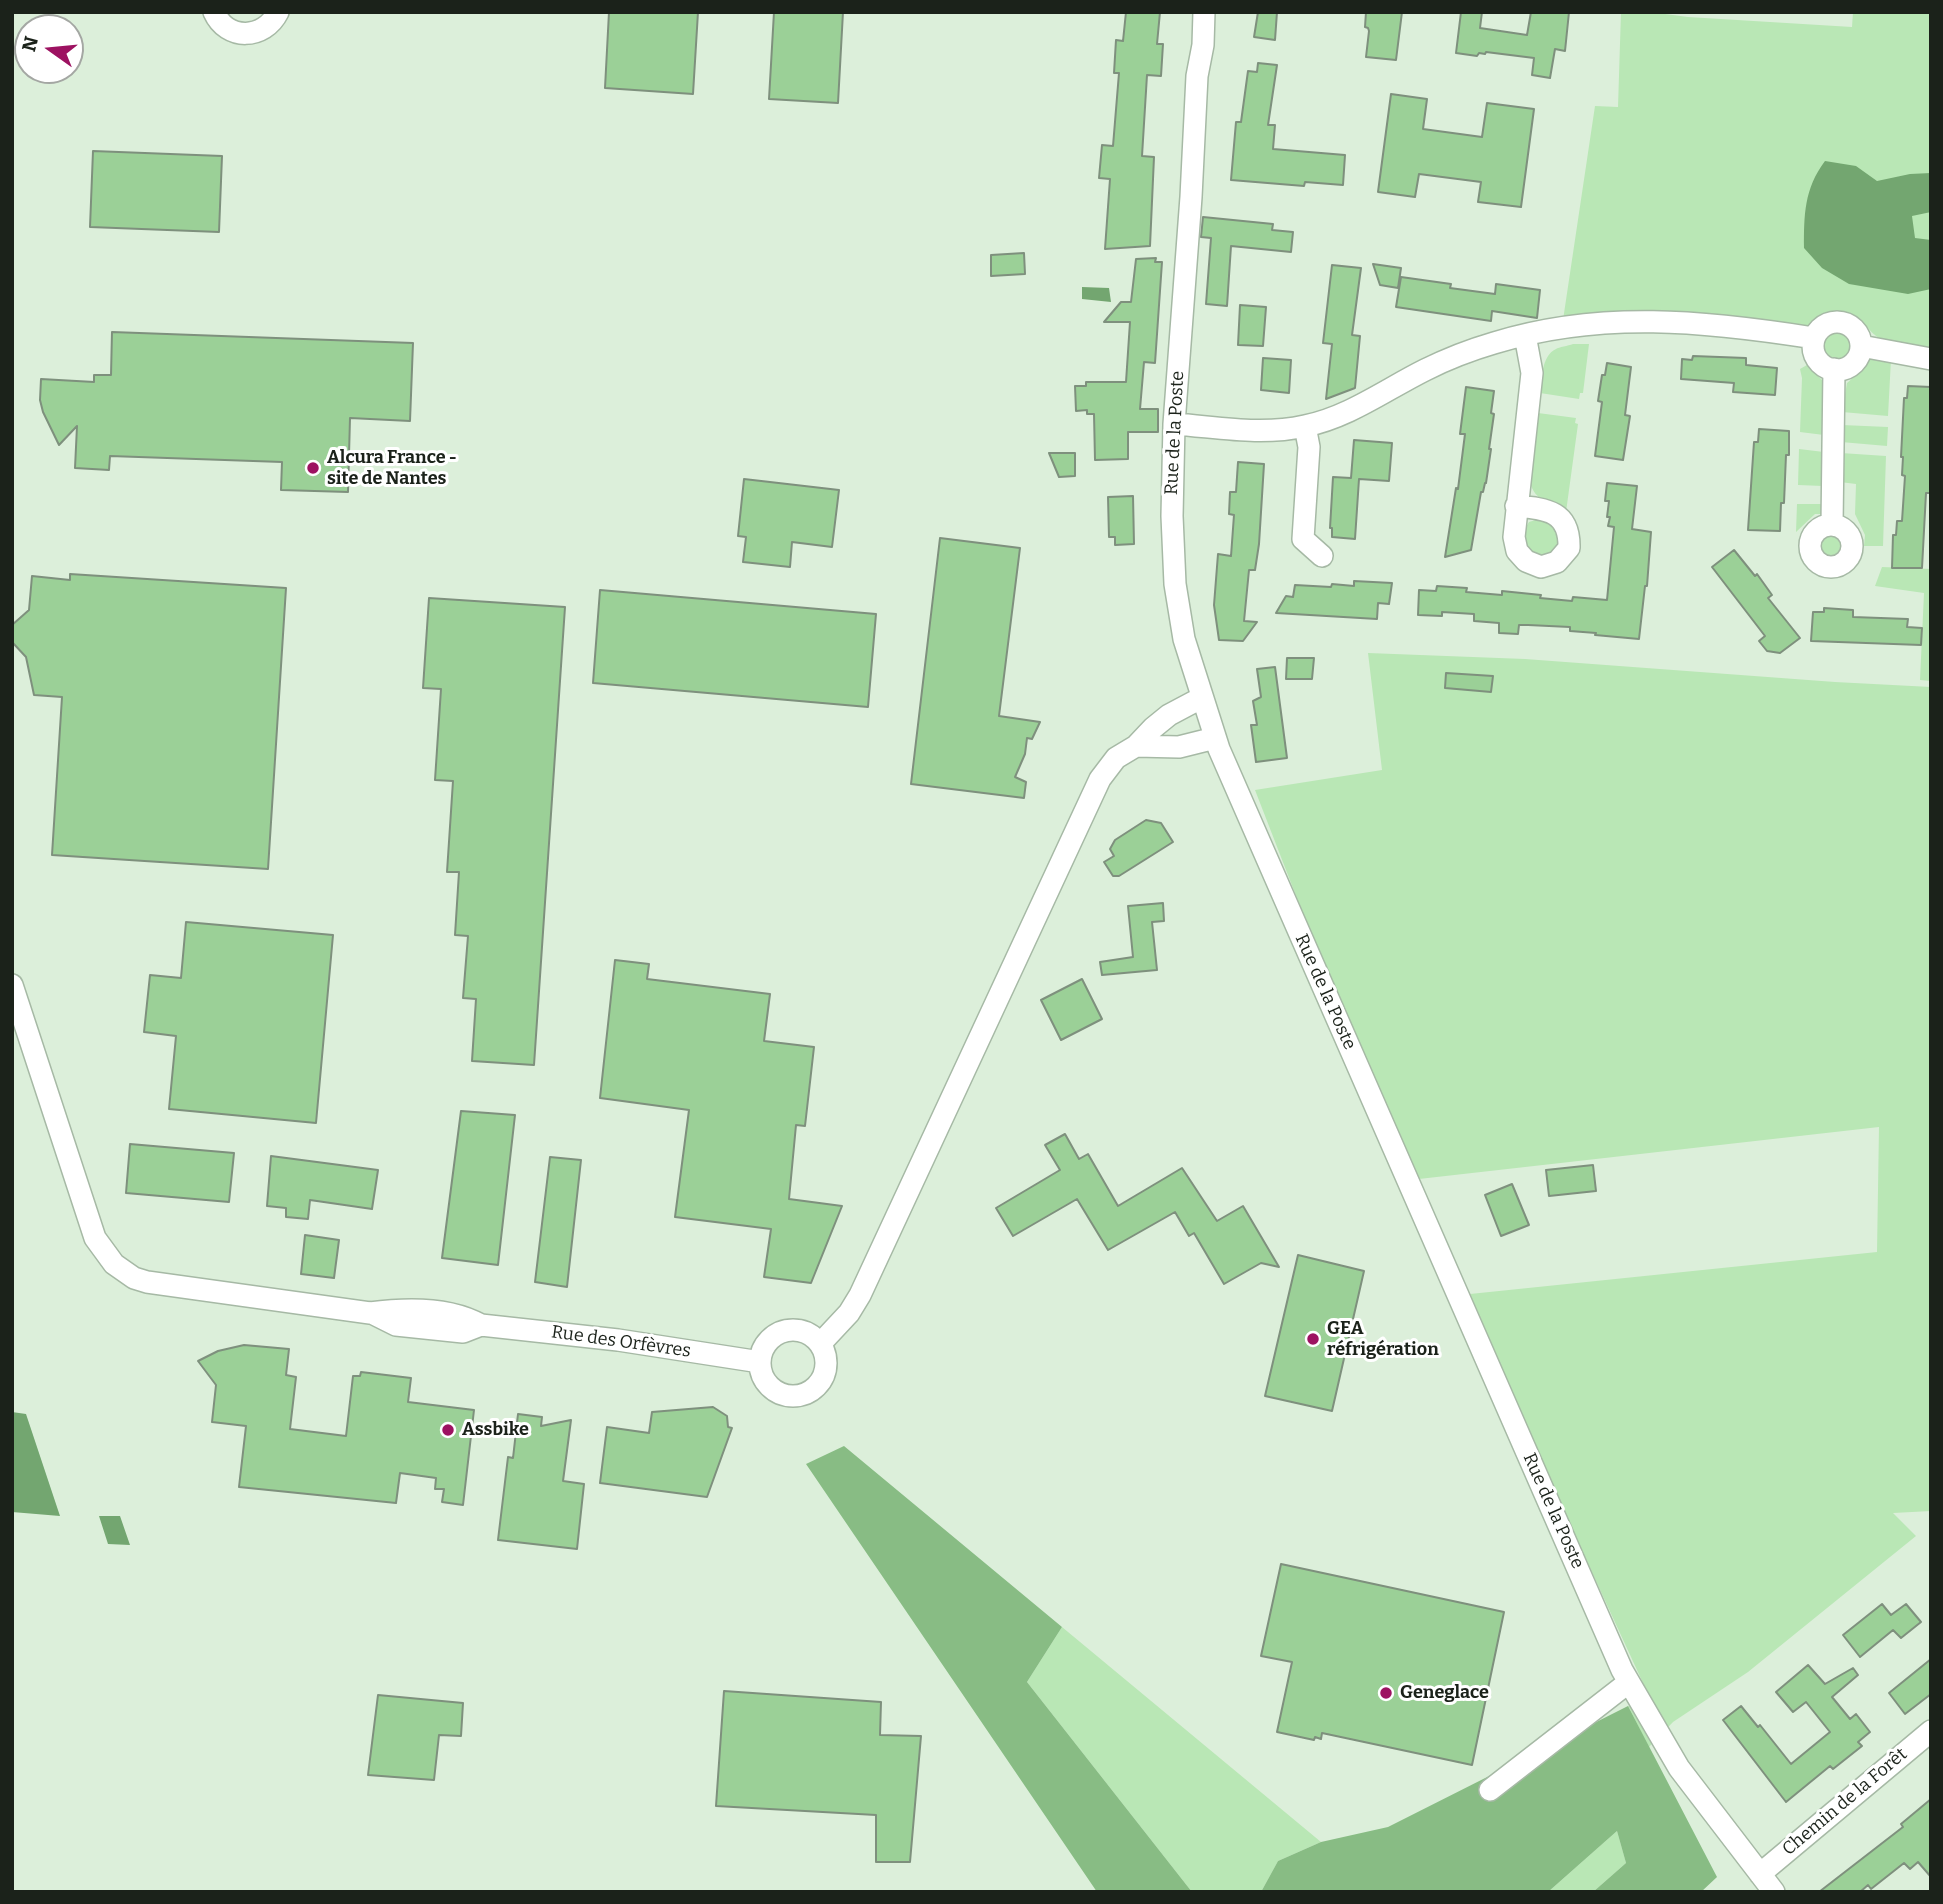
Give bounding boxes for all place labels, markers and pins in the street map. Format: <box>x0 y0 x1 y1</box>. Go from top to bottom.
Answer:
place label: Alcura France - site de Nantes <box>327 447 457 490</box>
marker: Alcura France - site de Nantes <box>305 460 321 476</box>
place label: GEA réfrigération <box>1327 1318 1439 1360</box>
marker: GEA réfrigération <box>1305 1331 1321 1347</box>
place label: Assbike <box>462 1419 529 1441</box>
marker: Assbike <box>440 1422 456 1438</box>
place label: Geneglace <box>1400 1682 1489 1704</box>
marker: Geneglace <box>1378 1685 1394 1701</box>

